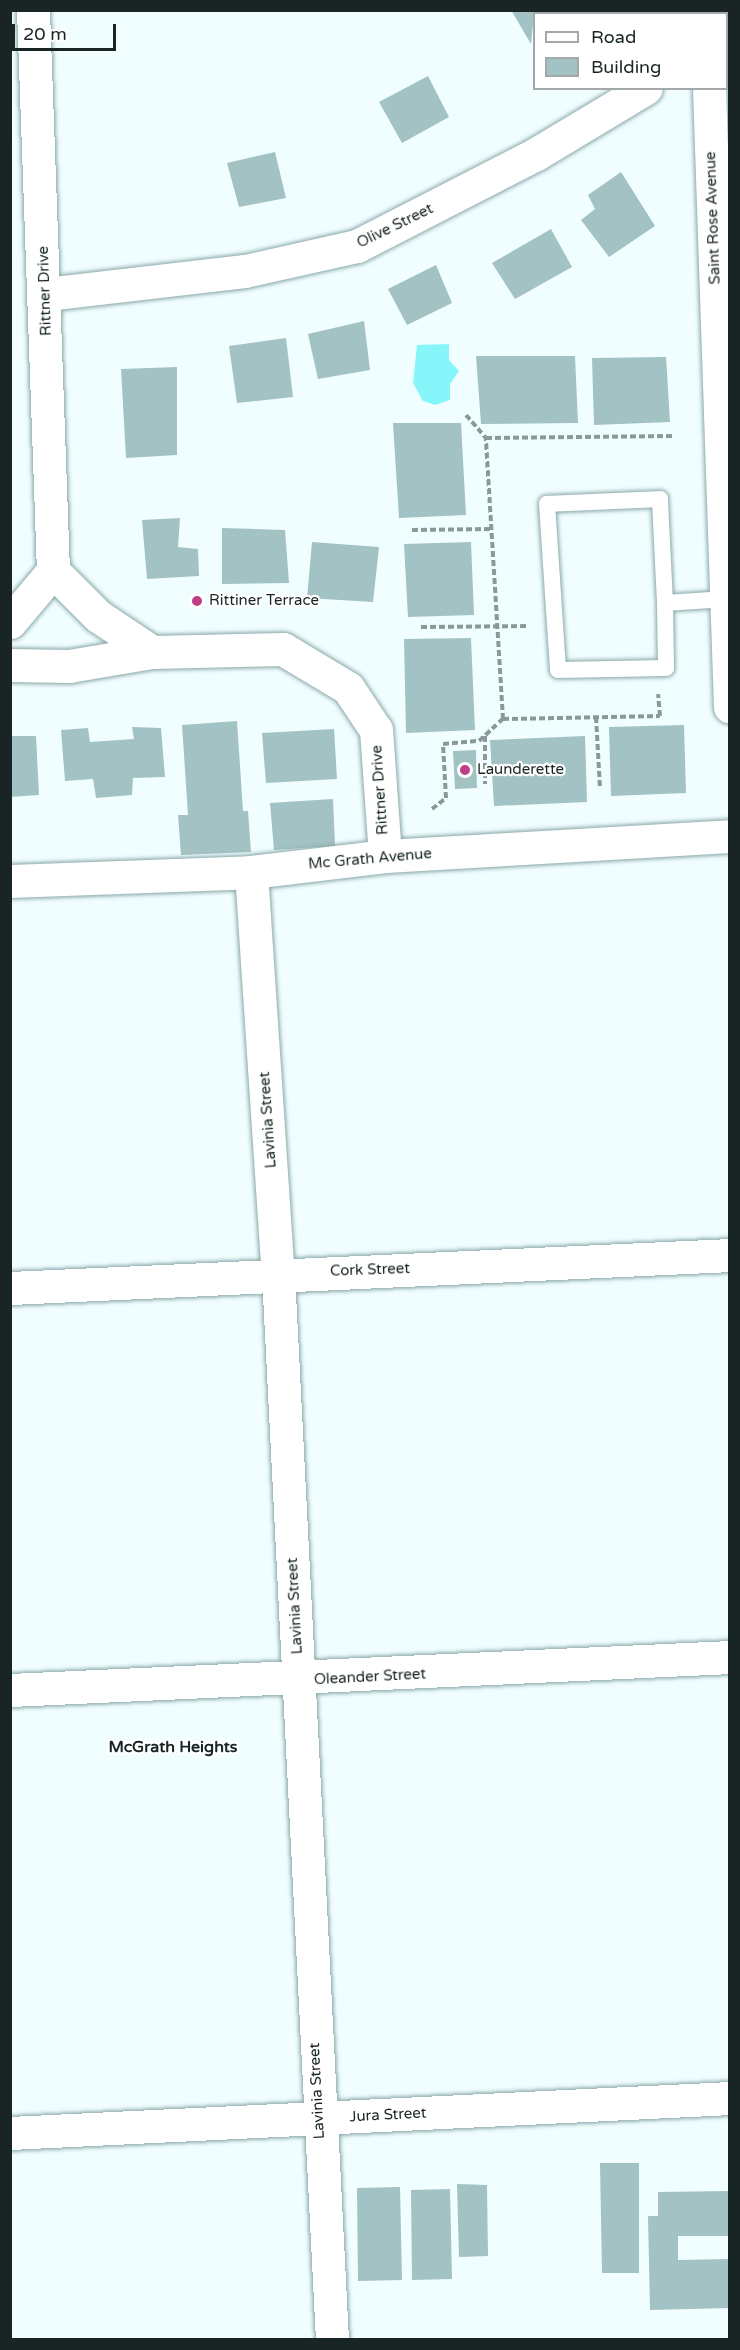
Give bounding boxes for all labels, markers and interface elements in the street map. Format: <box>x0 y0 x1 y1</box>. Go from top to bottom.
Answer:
scale bar <box>15 12 118 50</box>
legend <box>533 12 728 90</box>
text: 20 m <box>23 23 67 45</box>
text: Road <box>591 26 636 48</box>
text: Building <box>591 56 661 78</box>
street label: Saint Rose Avenue <box>702 151 724 285</box>
street label: Olive Street <box>354 200 436 252</box>
street label: Rittner Drive <box>34 246 56 336</box>
place label: Rittiner Terrace <box>209 592 319 610</box>
marker: Rittiner Terrace <box>190 594 204 608</box>
street label: Rittner Drive <box>368 744 392 836</box>
place label: Launderette <box>477 761 564 779</box>
marker: Launderette <box>458 763 472 777</box>
street label: Mc Grath Avenue <box>307 845 433 873</box>
street label: Lavinia Street <box>256 1071 280 1169</box>
street label: Cork Street <box>330 1260 410 1280</box>
street label: Lavinia Street <box>283 1557 307 1655</box>
street label: Oleander Street <box>313 1665 427 1689</box>
district label: McGrath Heights <box>109 1737 237 1757</box>
street label: Lavinia Street <box>305 2042 329 2140</box>
street label: Jura Street <box>349 2104 427 2126</box>

